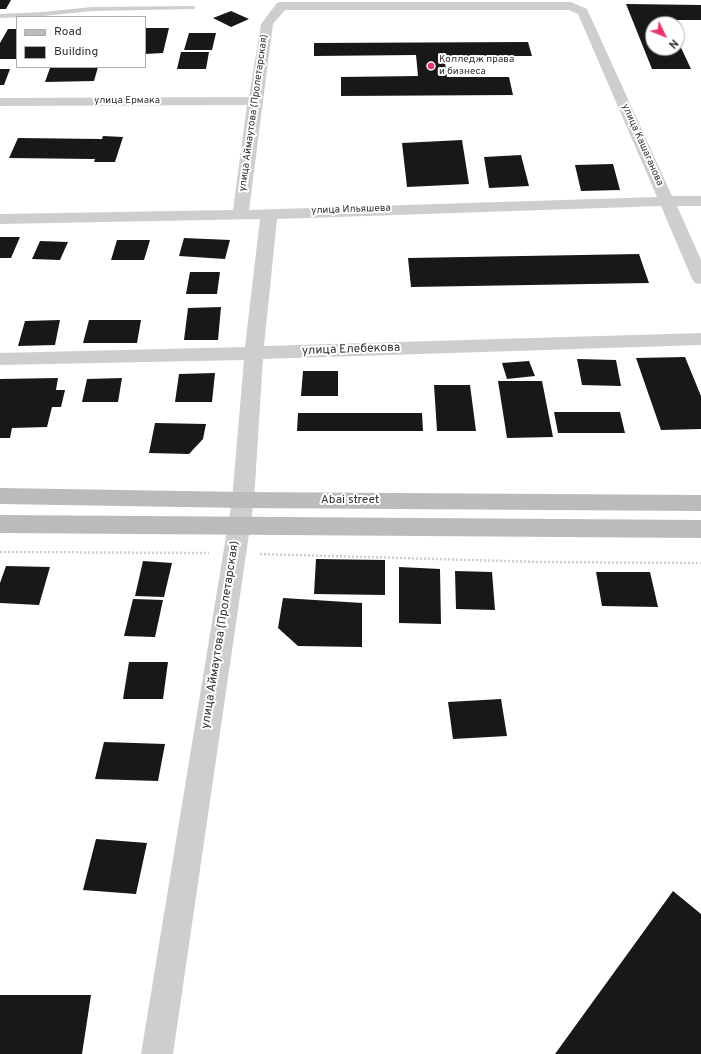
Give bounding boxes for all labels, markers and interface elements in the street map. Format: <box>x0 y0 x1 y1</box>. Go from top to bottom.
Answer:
legend <box>16 16 146 68</box>
north arrow <box>645 16 685 56</box>
text: Road <box>54 24 82 40</box>
street label: улица Аймаутова (Пролетарская) <box>237 34 271 192</box>
text: N <box>665 36 681 51</box>
text: Building <box>54 44 98 60</box>
place label: Колледж права и бизнеса <box>439 54 514 78</box>
marker: Колледж права и бизнеса <box>426 61 436 71</box>
street label: улица Ермака <box>94 95 160 107</box>
street label: улица Кашаганова <box>618 102 666 188</box>
street label: улица Ильяшева <box>311 203 391 217</box>
street label: улица Елебекова <box>302 341 400 359</box>
street label: Abai street <box>321 494 379 508</box>
street label: улица Аймаутова (Пролетарская) <box>199 540 243 730</box>

